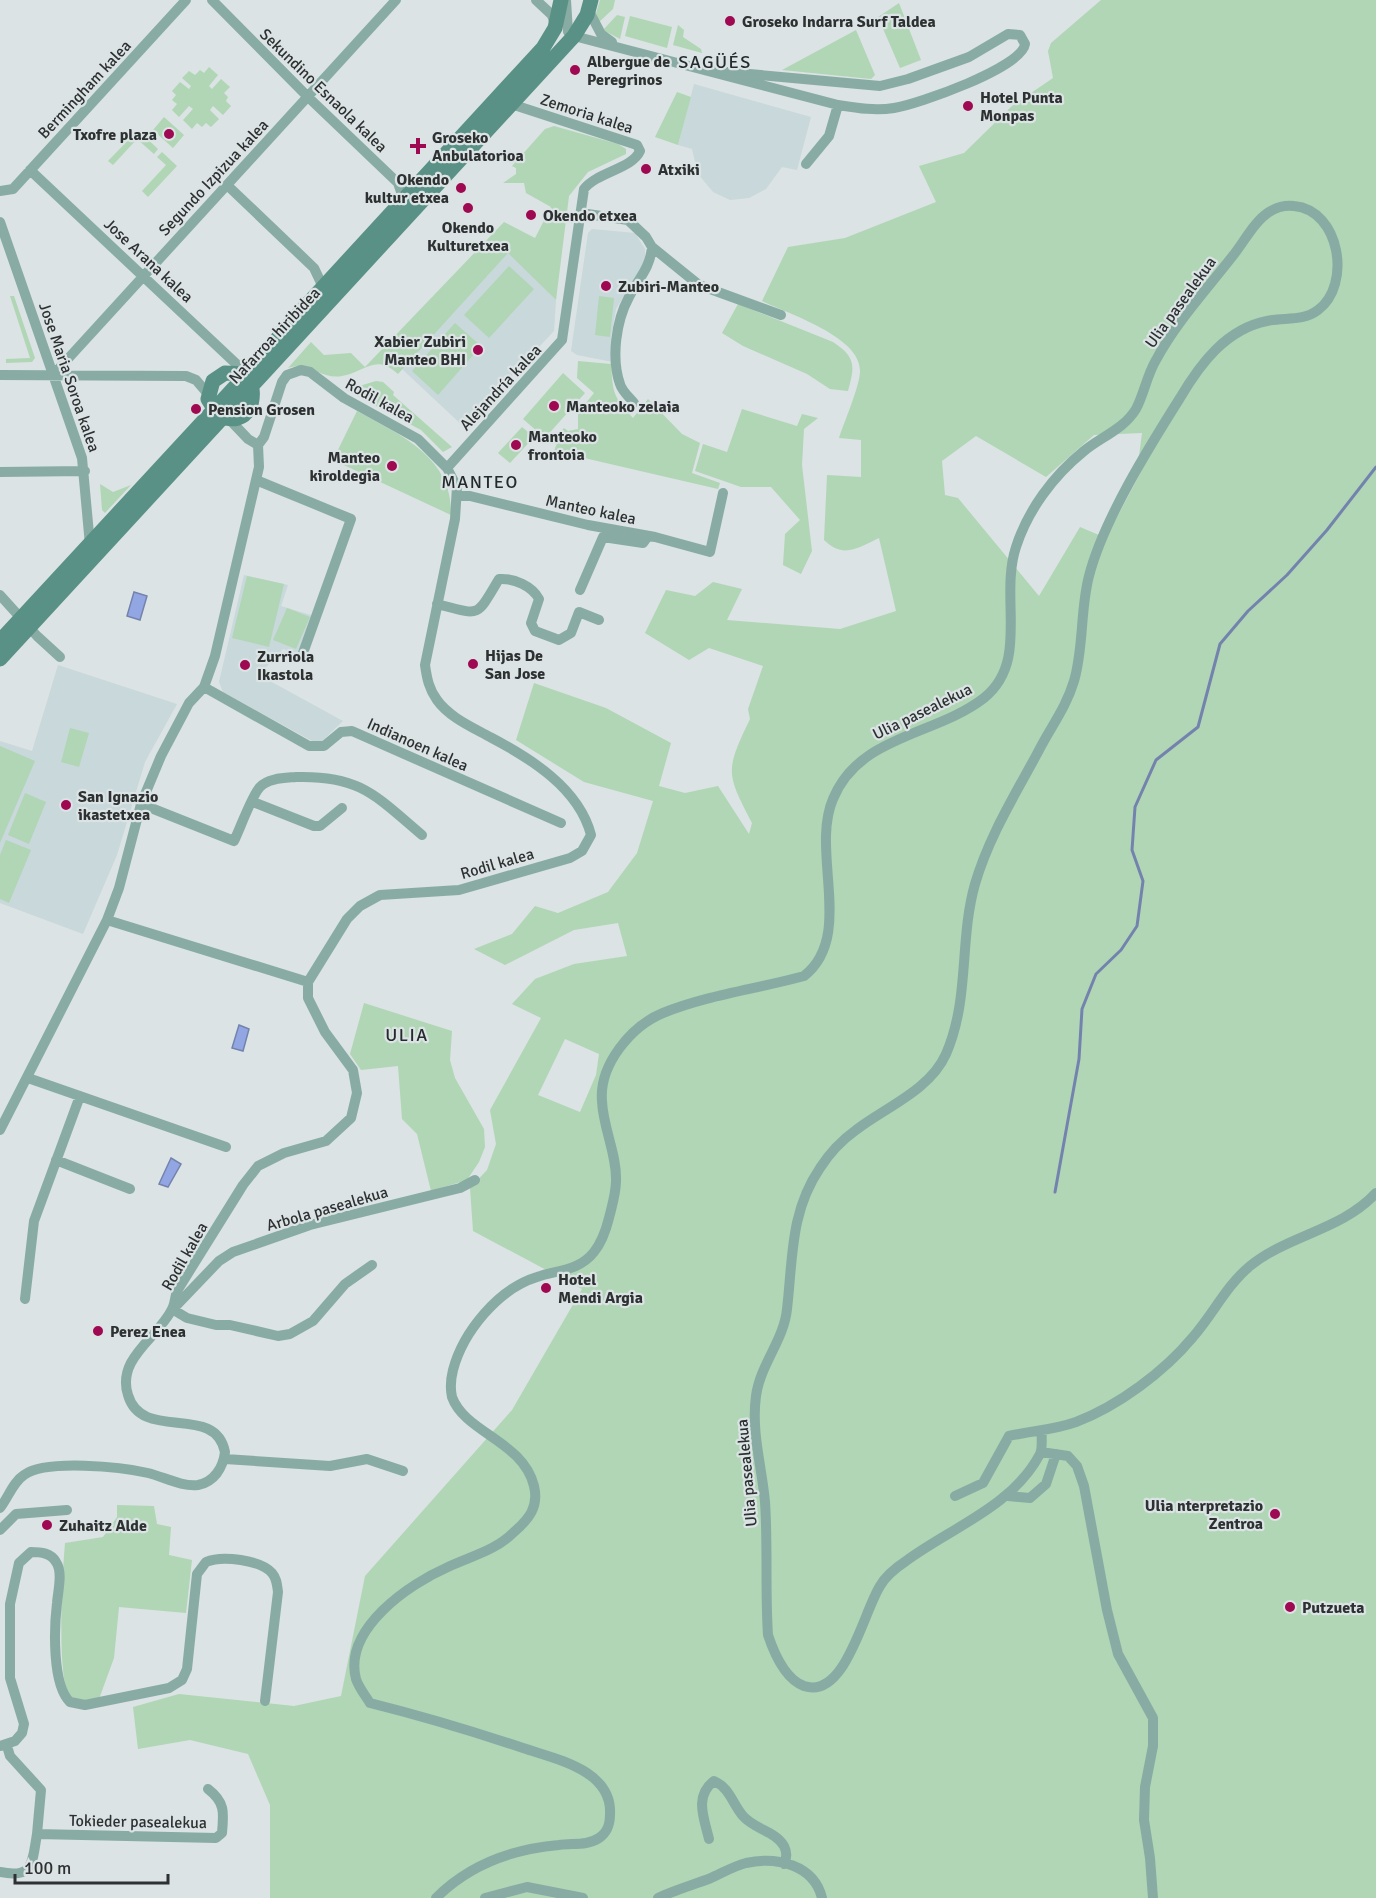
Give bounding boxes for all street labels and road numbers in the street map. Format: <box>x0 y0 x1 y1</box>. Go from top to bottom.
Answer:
street label: Sekundino Esnaola kalea <box>255 25 391 157</box>
street label: Bermingham kalea <box>34 36 136 143</box>
street label: Zemoria kalea <box>538 90 636 138</box>
street label: Segundo Izpizua kalea <box>155 115 273 240</box>
street label: Jose Arana kalea <box>100 214 197 307</box>
street label: Ulia pasealekua <box>1141 253 1221 352</box>
street label: Nafarroa hiribidea <box>225 283 325 388</box>
street label: Jose Maria Soroa kalea <box>34 300 104 455</box>
street label: Alejandría kalea <box>456 340 546 435</box>
street label: Rodil kalea <box>342 374 417 428</box>
street label: Manteo kalea <box>544 491 638 529</box>
street label: Ulia pasealekua <box>869 679 975 745</box>
street label: Indianoen kalea <box>364 714 471 776</box>
street label: Rodil kalea <box>458 844 536 884</box>
street label: Arbola pasealekua <box>264 1182 390 1236</box>
street label: Rodil kalea <box>157 1219 212 1294</box>
street label: Ulia pasealekua <box>732 1418 762 1528</box>
street label: Tokieder pasealekua <box>69 1811 207 1833</box>

